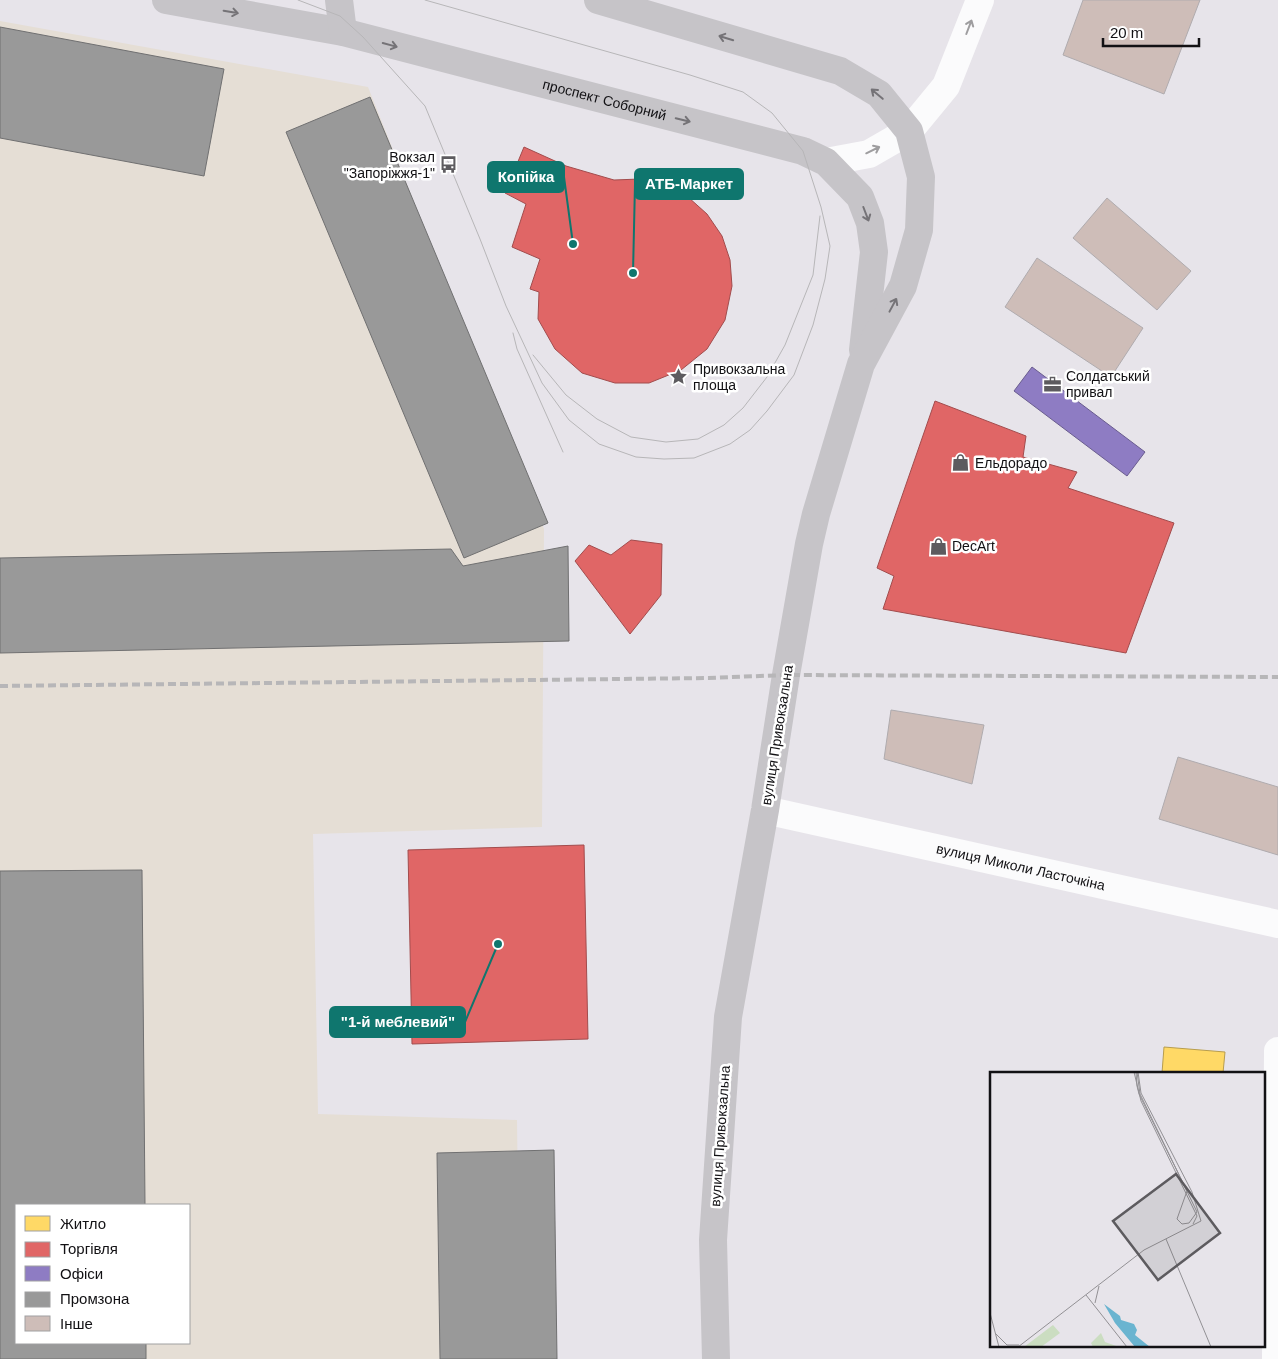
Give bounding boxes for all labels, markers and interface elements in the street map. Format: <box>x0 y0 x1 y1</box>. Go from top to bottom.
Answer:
one-way arrow <box>223 7 239 17</box>
scale bar <box>1103 15 1199 47</box>
one-way arrow <box>965 20 974 35</box>
text: 20 m <box>1110 24 1143 41</box>
one-way arrow <box>719 33 735 43</box>
one-way arrow <box>382 40 398 50</box>
street label: проспект Соборний <box>541 76 668 123</box>
one-way arrow <box>871 89 884 100</box>
one-way arrow <box>675 116 691 126</box>
one-way arrow <box>866 145 881 155</box>
place label: Вокзал "Запоріжжя-1" <box>344 149 435 181</box>
bus stop icon: Вокзал "Запоріжжя-1" <box>439 155 459 175</box>
callout: Копійка <box>488 162 564 192</box>
text: Копійка <box>498 168 555 185</box>
callout: АТБ-Маркет <box>635 169 743 199</box>
text: АТБ-Маркет <box>645 175 733 192</box>
one-way arrow <box>862 206 872 221</box>
one-way arrow <box>888 299 898 313</box>
place label: Привокзальна площа <box>693 361 785 393</box>
place icon: Привокзальна площа <box>669 367 689 387</box>
place label: Солдатський привал <box>1066 368 1150 400</box>
office icon: Солдатський привал <box>1042 374 1062 394</box>
shop icon: Ельдорадо <box>951 453 971 473</box>
place label: Ельдорадо <box>975 455 1047 471</box>
shop icon: DecArt <box>928 536 948 556</box>
place label: DecArt <box>952 538 995 554</box>
street label: вулиця Привокзальна <box>758 664 796 806</box>
street label: вулиця Миколи Ласточкіна <box>935 840 1107 893</box>
callout: "1-й меблевий" <box>330 1007 465 1037</box>
text: "1-й меблевий" <box>341 1013 455 1030</box>
street label: вулиця Привокзальна <box>707 1065 733 1207</box>
inset map <box>990 1072 1266 1346</box>
legend <box>15 1204 190 1344</box>
text: Житло <box>60 1215 106 1232</box>
text: Торгівля <box>60 1240 118 1257</box>
text: Офіси <box>60 1265 103 1282</box>
text: Промзона <box>60 1290 130 1307</box>
text: Інше <box>60 1315 93 1332</box>

